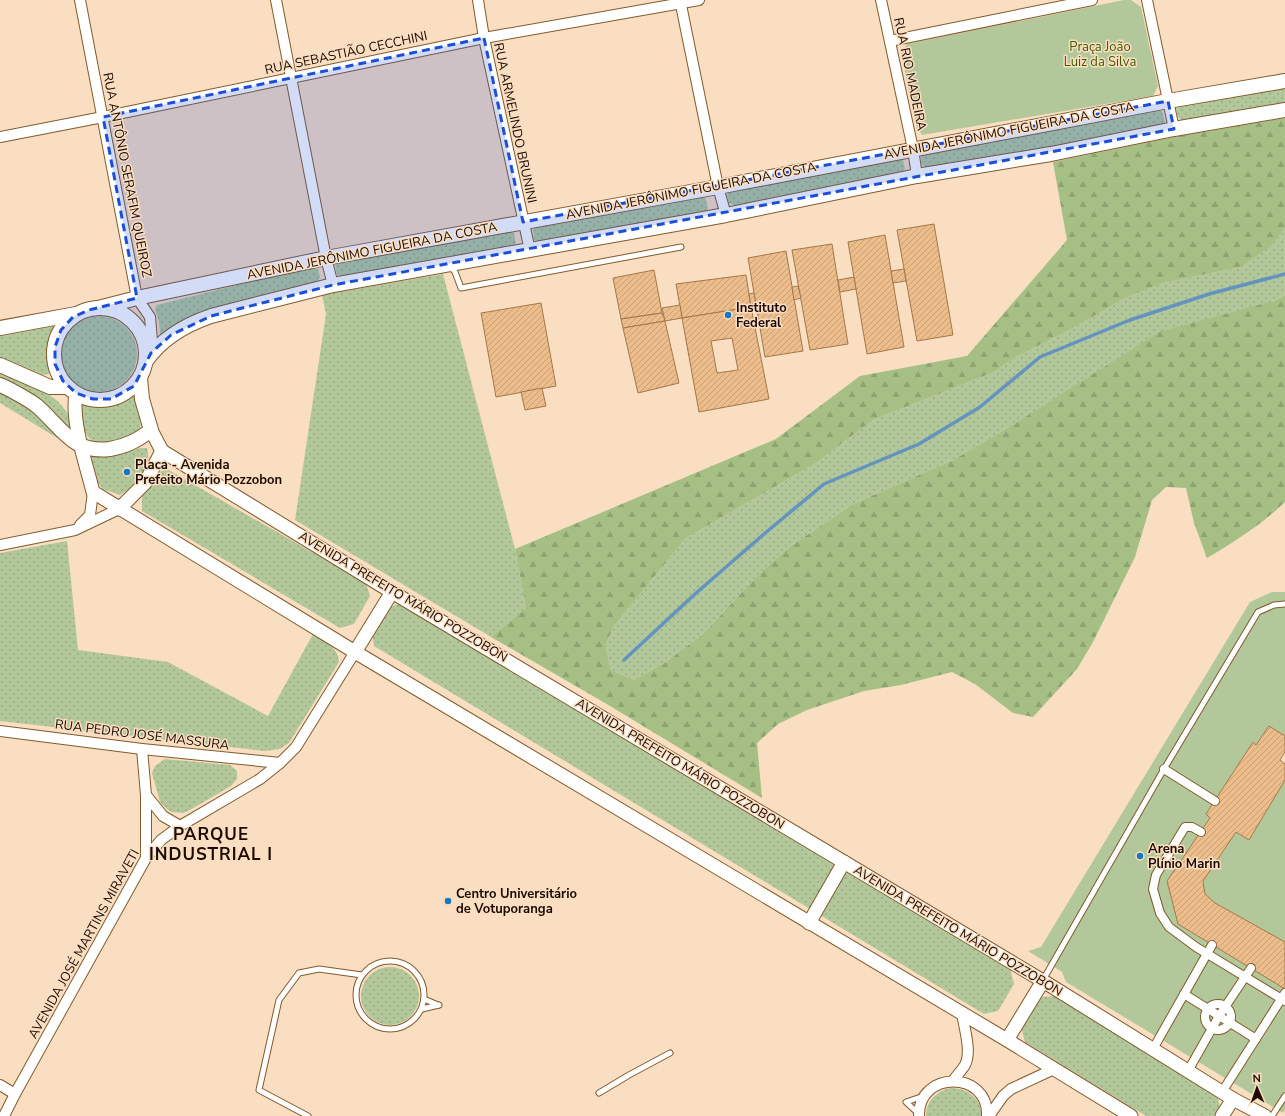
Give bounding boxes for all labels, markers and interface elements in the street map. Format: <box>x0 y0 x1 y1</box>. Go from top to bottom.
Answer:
street label: RUA RIO MADEIRA <box>889 16 931 133</box>
street label: RUA SEBASTIÃO CECCHINI <box>263 27 429 79</box>
park label: Praça João Luiz da Silva <box>1064 38 1136 71</box>
street label: RUA ARMELINDO BRUNINI <box>489 41 541 205</box>
street label: RUA ANTÔNIO SERAFIM QUEIROZ <box>98 71 157 279</box>
street label: AVENIDA JERÔNIMO FIGUEIRA DA COSTA <box>882 97 1136 164</box>
street label: AVENIDA JERÔNIMO FIGUEIRA DA COSTA <box>564 157 818 224</box>
street label: AVENIDA JERÔNIMO FIGUEIRA DA COSTA <box>245 217 499 284</box>
place label: Instituto Federal <box>736 299 787 332</box>
marker: Instituto Federal <box>723 310 733 320</box>
place label: Placa - Avenida Prefeito Mário Pozzobon <box>135 456 282 489</box>
marker: Placa - Avenida Prefeito Mário Pozzobon <box>122 467 132 477</box>
street label: AVENIDA PREFEITO MÁRIO POZZOBON <box>295 526 511 667</box>
street label: AVENIDA PREFEITO MÁRIO POZZOBON <box>572 693 788 834</box>
street label: RUA PEDRO JOSÉ MASSURA <box>54 714 231 755</box>
district label: PARQUE INDUSTRIAL I <box>149 823 273 866</box>
place label: Arena Plínio Marin <box>1148 840 1220 873</box>
street label: AVENIDA JOSÉ MARTINS MIRAVETI <box>23 846 144 1042</box>
marker: Arena Plínio Marin <box>1135 851 1145 861</box>
street label: AVENIDA PREFEITO MÁRIO POZZOBON <box>850 860 1066 1001</box>
place label: Centro Universitário de Votuporanga <box>456 885 577 918</box>
marker: Centro Universitário de Votuporanga <box>443 896 453 906</box>
north arrow <box>1237 1068 1277 1108</box>
text: N <box>1252 1071 1261 1086</box>

